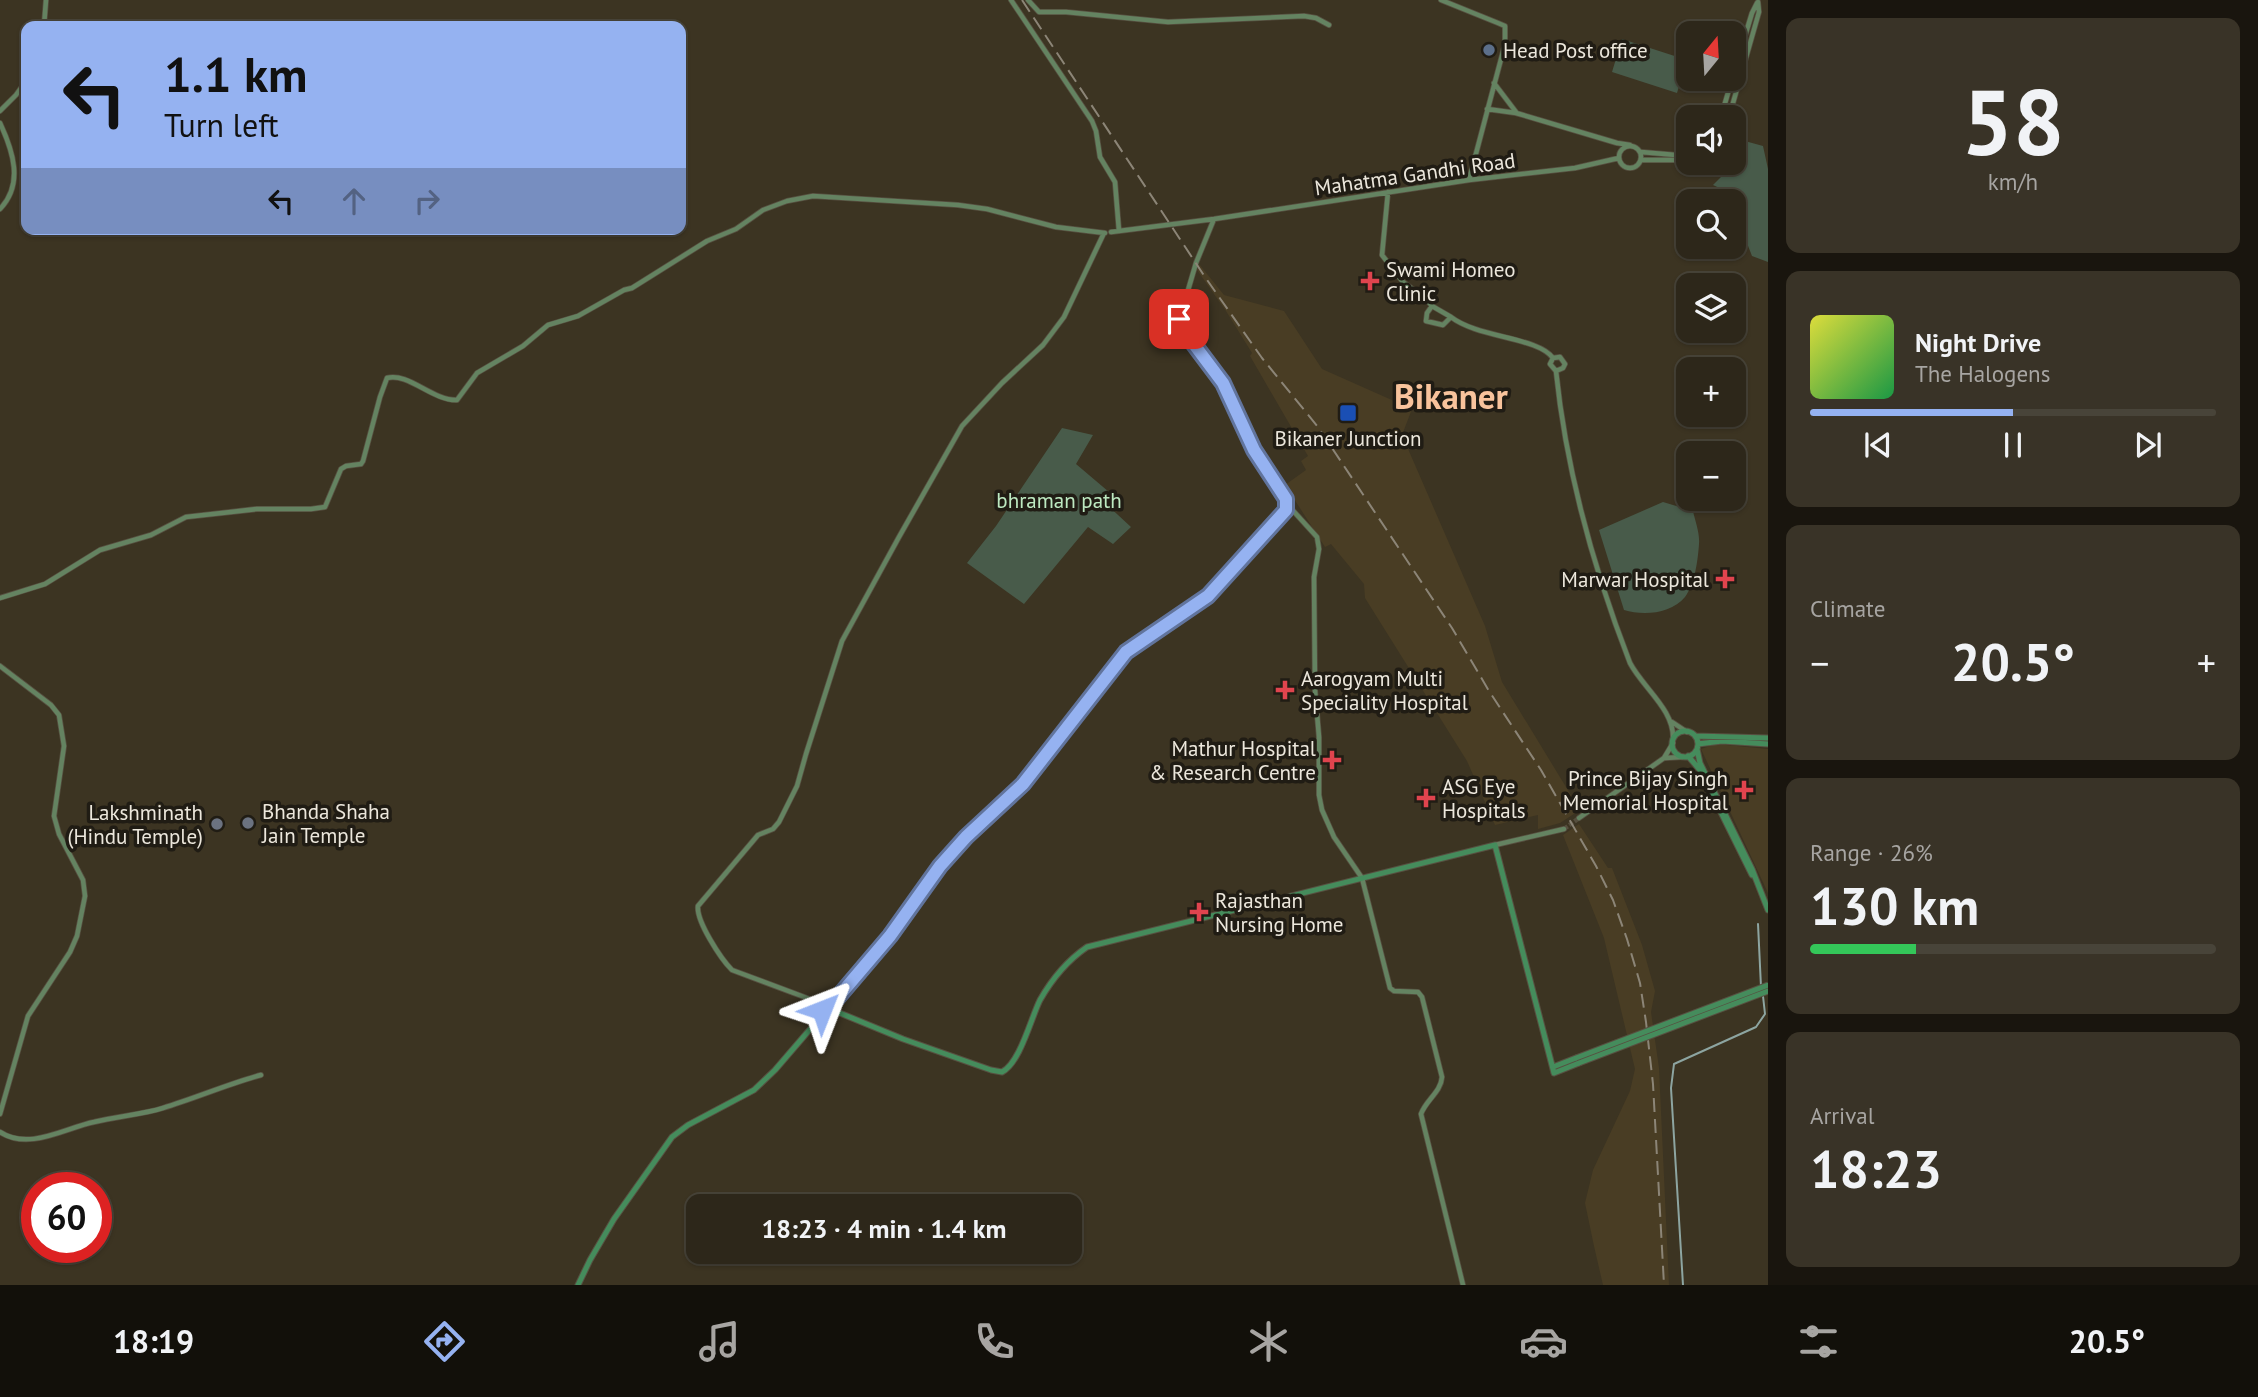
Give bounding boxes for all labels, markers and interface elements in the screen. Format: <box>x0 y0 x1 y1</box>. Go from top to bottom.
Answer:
north arrow <box>1676 21 1746 91</box>
map controls <box>1676 21 1746 511</box>
place label: Head Post office <box>1503 37 1648 64</box>
text: 1.1 km <box>164 42 308 106</box>
marker: Head Post office <box>1481 42 1497 58</box>
icon: left <box>49 49 140 140</box>
text: 58 <box>1961 62 2065 180</box>
text: Turn left <box>164 104 279 146</box>
button: sound <box>1676 105 1746 175</box>
street label: Mahatma Gandhi Road <box>1313 147 1517 201</box>
text: km/h <box>1988 167 2038 196</box>
icon: left <box>262 182 300 220</box>
icon: ahead <box>335 182 373 220</box>
icon: right <box>408 182 446 220</box>
button: search <box>1676 189 1746 259</box>
place label: Swami Homeo Clinic <box>1386 256 1515 307</box>
marker: Swami Homeo Clinic <box>1360 271 1380 291</box>
button: layers <box>1676 273 1746 343</box>
pin <box>1149 289 1209 349</box>
icon: arrive <box>1160 300 1198 338</box>
text: Night Drive <box>1915 326 2041 359</box>
button: + <box>1676 357 1746 427</box>
text: The Halogens <box>1915 359 2050 388</box>
district label: Bikaner <box>1394 373 1509 419</box>
marker: Bikaner Junction <box>1338 403 1358 423</box>
place label: Bikaner Junction <box>1274 425 1422 452</box>
icon: previous <box>1859 426 1897 464</box>
icon: pause <box>1994 426 2032 464</box>
icon: next <box>2129 426 2167 464</box>
button: − <box>1676 441 1746 511</box>
park label: bhraman path <box>996 487 1122 514</box>
place label: Marwar Hospital <box>1561 566 1709 593</box>
marker: Marwar Hospital <box>1715 569 1735 589</box>
text: Climate <box>1810 594 1885 623</box>
text: 20.5° <box>1951 628 2075 695</box>
text: − <box>1810 638 1829 687</box>
text: + <box>2197 638 2216 687</box>
place label: Aarogyam Multi Speciality Hospital <box>1301 665 1468 716</box>
marker: Aarogyam Multi Speciality Hospital <box>1275 680 1295 700</box>
place label: Mathur Hospital & Research Centre <box>1149 735 1316 786</box>
marker: Mathur Hospital & Research Centre <box>1322 750 1342 770</box>
place label: Prince Bijay Singh Memorial Hospital <box>1563 765 1728 816</box>
place label: ASG Eye Hospitals <box>1442 773 1526 824</box>
marker: Prince Bijay Singh Memorial Hospital <box>1734 780 1754 800</box>
marker: ASG Eye Hospitals <box>1416 788 1436 808</box>
place label: Bhanda Shaha Jain Temple <box>261 798 390 849</box>
place label: Lakshminath (Hindu Temple) <box>68 799 203 850</box>
marker: Bhanda Shaha Jain Temple <box>240 815 256 831</box>
marker: Lakshminath (Hindu Temple) <box>209 816 225 832</box>
text: Range · 26% <box>1810 838 1933 867</box>
text: 130 km <box>1810 872 1979 939</box>
place label: Rajasthan Nursing Home <box>1215 887 1344 938</box>
marker: Rajasthan Nursing Home <box>1189 902 1209 922</box>
position arrow <box>785 973 859 1047</box>
text: Arrival <box>1810 1101 1874 1130</box>
text: 18:23 <box>1810 1135 1942 1202</box>
speed limit sign: 60 <box>21 1172 112 1263</box>
text: 18:23 · 4 min · 1.4 km <box>762 1212 1007 1245</box>
icon: directions <box>420 1317 469 1366</box>
icon: music <box>695 1317 744 1366</box>
icon: phone <box>970 1317 1019 1366</box>
icon: climate <box>1244 1317 1293 1366</box>
icon: car <box>1519 1317 1568 1366</box>
icon: filters <box>1794 1317 1843 1366</box>
text: 18:19 <box>113 1320 194 1362</box>
text: 20.5° <box>2069 1320 2145 1362</box>

